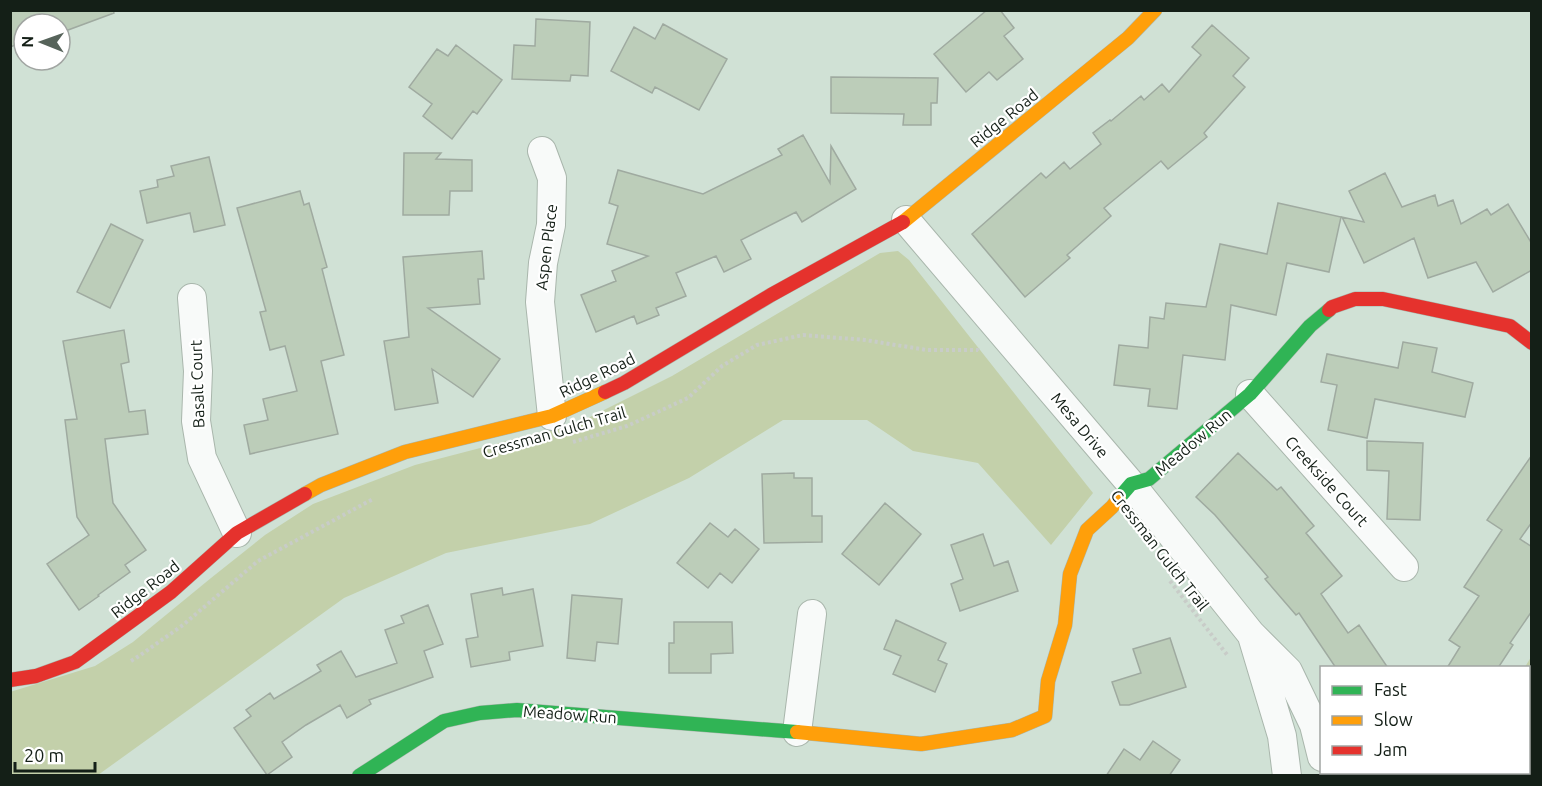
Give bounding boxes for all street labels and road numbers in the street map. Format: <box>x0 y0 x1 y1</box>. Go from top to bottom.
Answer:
street label: Ridge Road <box>967 85 1041 151</box>
street label: Aspen Place <box>532 203 560 291</box>
street label: Basalt Court <box>186 339 208 428</box>
street label: Ridge Road <box>556 349 638 401</box>
street label: Mesa Drive <box>1048 389 1112 461</box>
street label: Cressman Gulch Trail <box>480 403 628 461</box>
street label: Meadow Run <box>1151 405 1235 479</box>
street label: Creekside Court <box>1282 432 1373 530</box>
street label: Cressman Gulch Trail <box>1107 486 1213 614</box>
street label: Ridge Road <box>107 557 183 621</box>
street label: Meadow Run <box>522 702 618 726</box>

